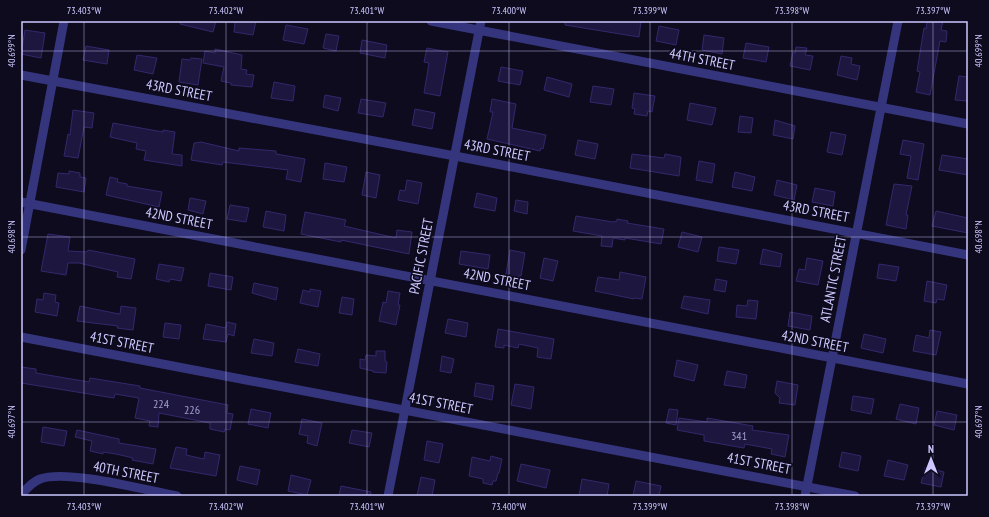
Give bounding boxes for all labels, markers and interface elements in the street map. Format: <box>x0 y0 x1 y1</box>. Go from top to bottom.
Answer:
text: 73.403°W <box>67 4 101 17</box>
text: 73.402°W <box>209 4 243 17</box>
text: 73.401°W <box>350 4 384 17</box>
text: 73.400°W <box>492 4 526 17</box>
text: 73.399°W <box>633 4 667 17</box>
text: 73.398°W <box>775 4 809 17</box>
text: 73.397°W <box>916 4 950 17</box>
text: 40.699°N <box>5 34 18 68</box>
text: 40.699°N <box>972 34 985 68</box>
street label: 44TH STREET <box>668 44 737 74</box>
street label: 43RD STREET <box>144 75 214 105</box>
street label: 43RD STREET <box>462 135 532 165</box>
street label: 43RD STREET <box>781 196 851 226</box>
street label: 42ND STREET <box>144 203 215 233</box>
street label: PACIFIC STREET <box>405 216 437 295</box>
text: 40.698°N <box>5 220 18 254</box>
text: 40.698°N <box>972 220 985 254</box>
street label: ATLANTIC STREET <box>816 233 850 324</box>
street label: 42ND STREET <box>462 264 533 294</box>
street label: 42ND STREET <box>780 326 851 356</box>
street label: 41ST STREET <box>89 327 156 357</box>
street label: 41ST STREET <box>408 388 475 418</box>
house number: 224 <box>153 396 170 411</box>
house number: 226 <box>184 402 200 417</box>
text: 40.697°N <box>5 405 18 439</box>
text: 40.697°N <box>972 405 985 439</box>
house number: 341 <box>731 428 747 443</box>
north arrow <box>911 439 951 479</box>
text: N <box>928 442 934 456</box>
street label: 41ST STREET <box>726 448 793 478</box>
street label: 40TH STREET <box>92 457 161 487</box>
text: 73.403°W <box>67 500 101 513</box>
text: 73.402°W <box>209 500 243 513</box>
text: 73.401°W <box>350 500 384 513</box>
text: 73.400°W <box>492 500 526 513</box>
text: 73.399°W <box>633 500 667 513</box>
text: 73.398°W <box>775 500 809 513</box>
text: 73.397°W <box>916 500 950 513</box>

